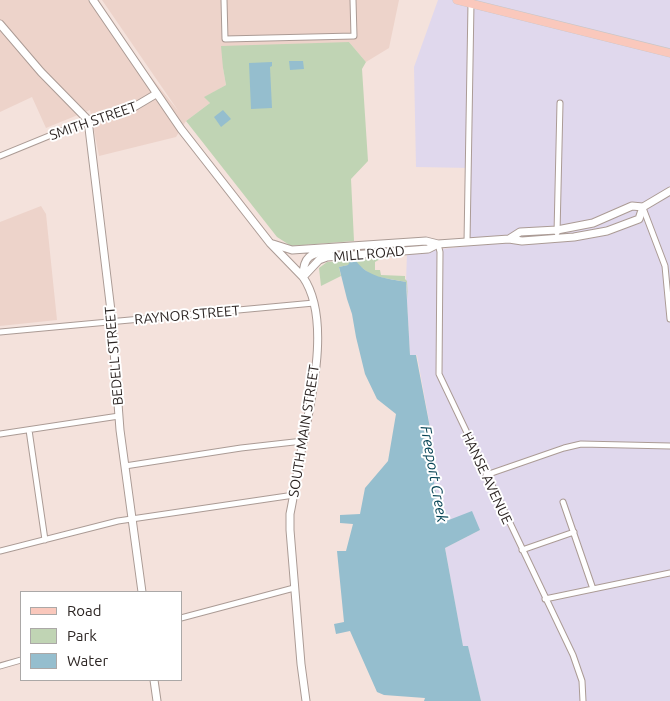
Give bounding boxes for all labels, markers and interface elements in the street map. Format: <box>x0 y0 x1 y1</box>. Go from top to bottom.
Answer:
street label: SMITH STREET <box>47 98 139 144</box>
street label: MILL ROAD <box>333 243 405 265</box>
street label: RAYNOR STREET <box>134 302 240 328</box>
street label: BEDELL STREET <box>101 306 127 406</box>
street label: SOUTH MAIN STREET <box>285 364 323 498</box>
water label: Freeport Creek <box>417 424 451 524</box>
street label: HANSE AVENUE <box>458 429 516 527</box>
legend <box>20 591 182 681</box>
text: Road <box>67 602 102 619</box>
text: Park <box>67 627 97 644</box>
text: Water <box>67 652 108 669</box>

